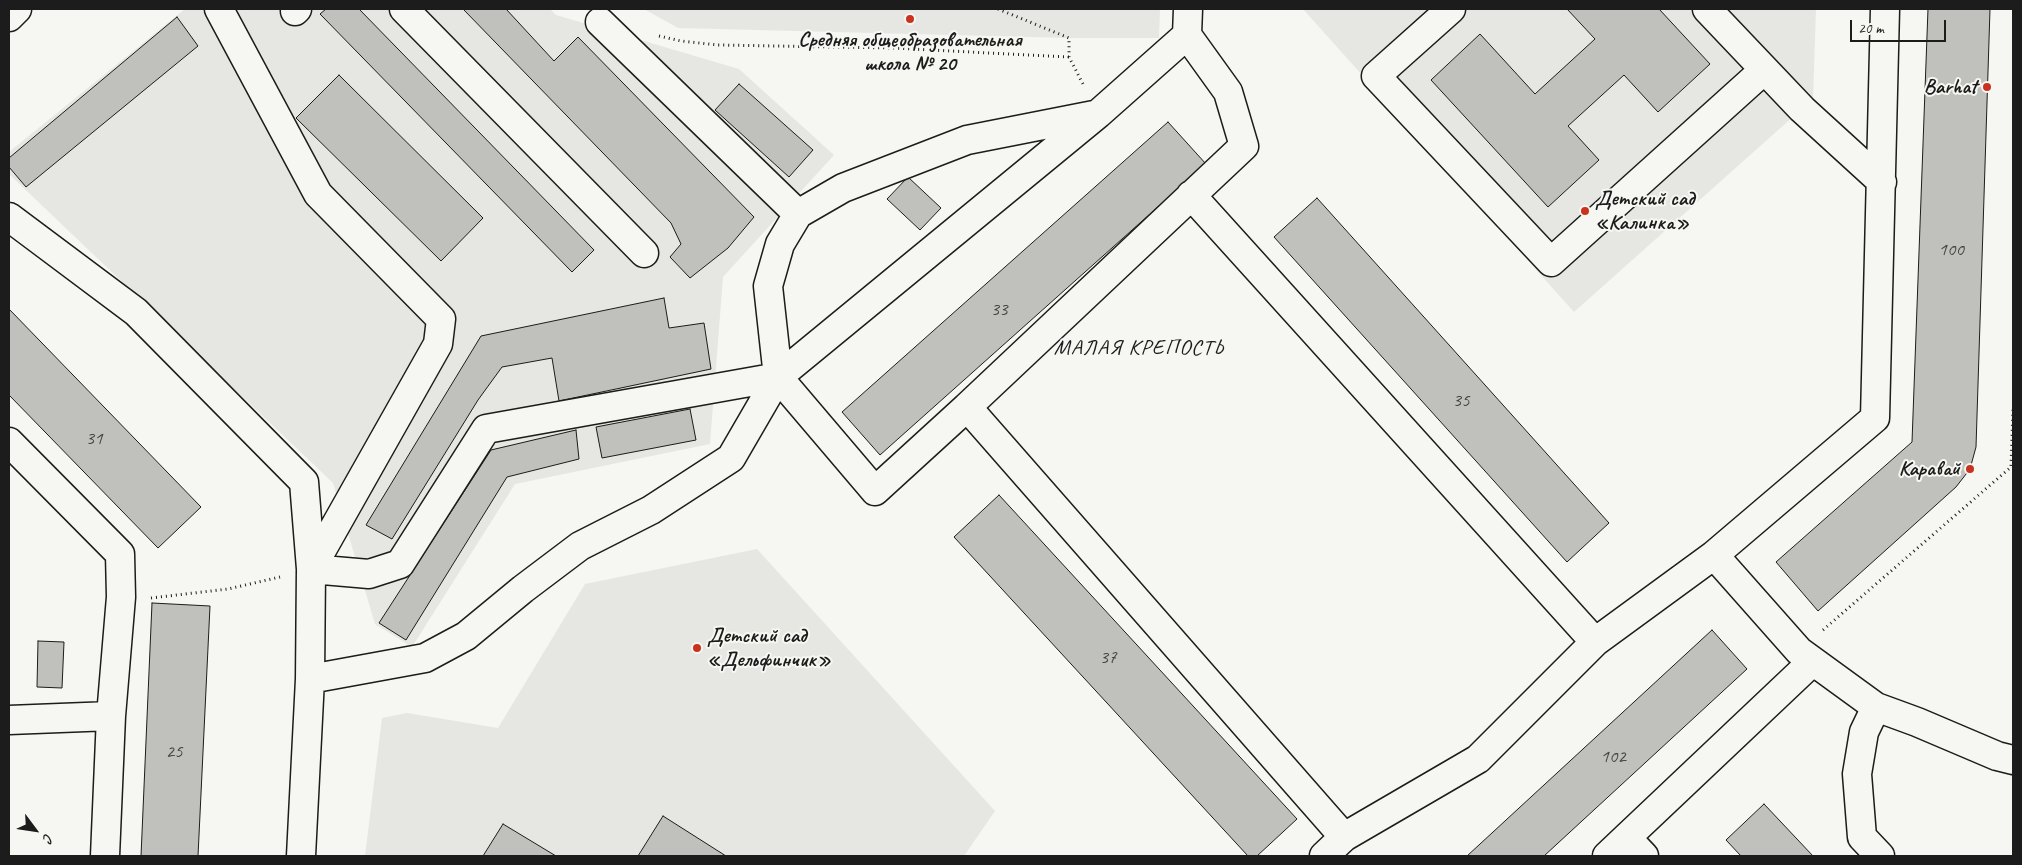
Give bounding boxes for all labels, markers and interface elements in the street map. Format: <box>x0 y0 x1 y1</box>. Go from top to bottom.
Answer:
scale bar <box>1852 10 1948 42</box>
marker: Средняя общеобразовательная школа № 20 <box>904 13 916 25</box>
text: 20 m <box>1858 19 1884 38</box>
place label: Средняя общеобразовательная школа № 20 <box>798 27 1022 77</box>
place label: Barhat <box>1924 74 1977 100</box>
marker: Barhat <box>1981 81 1993 93</box>
place label: Детский сад «Калинка» <box>1595 186 1695 236</box>
marker: Детский сад «Калинка» <box>1579 205 1591 217</box>
house number: 100 <box>1938 239 1964 261</box>
house number: 33 <box>990 299 1008 321</box>
district label: МАЛАЯ КРЕПОСТЬ <box>1052 335 1226 361</box>
house number: 35 <box>1452 390 1470 412</box>
house number: 31 <box>85 428 103 450</box>
place label: Каравай <box>1899 456 1960 482</box>
marker: Каравай <box>1964 463 1976 475</box>
place label: Детский сад «Дельфинчик» <box>707 623 831 673</box>
marker: Детский сад «Дельфинчик» <box>691 642 703 654</box>
house number: 37 <box>1099 647 1117 669</box>
house number: 25 <box>165 741 183 763</box>
house number: 102 <box>1600 746 1626 768</box>
north arrow <box>10 805 60 855</box>
text: С <box>39 831 57 845</box>

